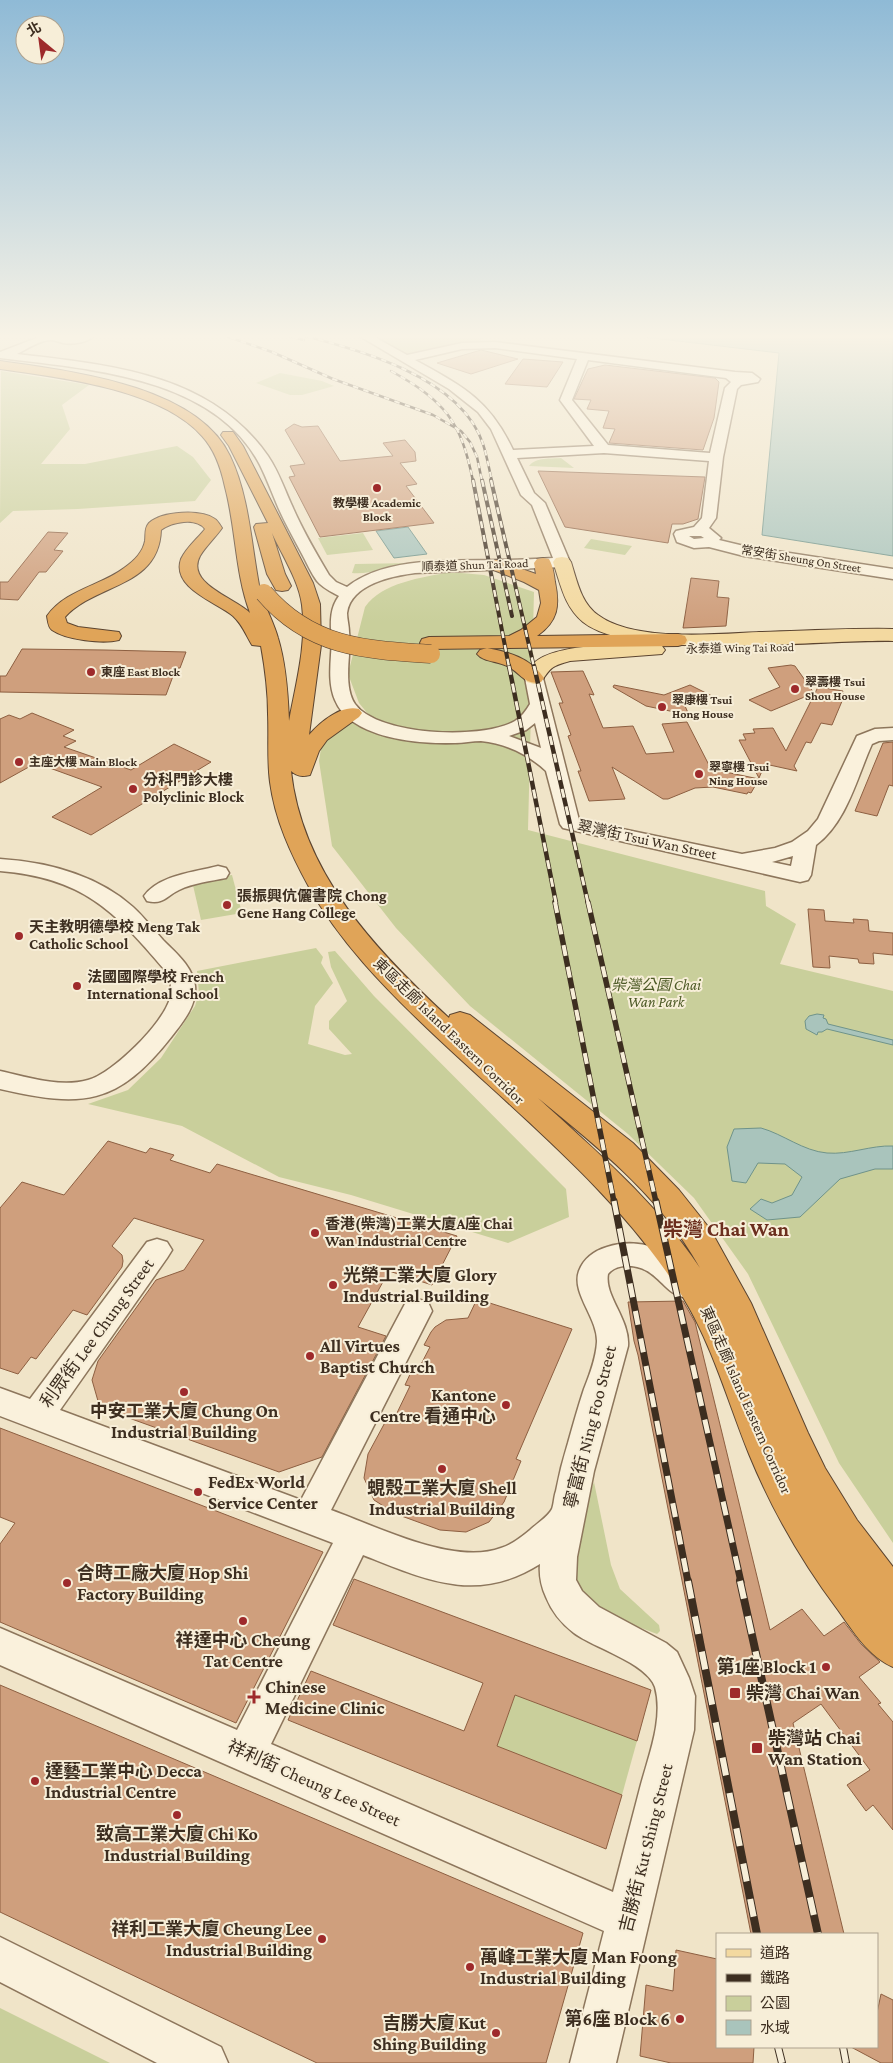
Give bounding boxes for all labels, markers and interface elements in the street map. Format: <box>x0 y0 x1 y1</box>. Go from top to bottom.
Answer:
north arrow <box>15 15 65 65</box>
text: 北 <box>24 18 44 39</box>
marker: 教學樓 Academic Block <box>371 482 383 494</box>
place label: 教學樓 Academic Block <box>333 496 422 524</box>
street label: 常安街 Sheung On Street <box>740 543 863 576</box>
street label: 順泰道 Shun Tai Road <box>421 556 529 574</box>
street label: 永泰道 Wing Tai Road <box>686 640 795 656</box>
place label: 東座 East Block <box>101 665 181 679</box>
marker: 東座 East Block <box>85 666 97 678</box>
place label: 翠壽樓 Tsui Shou House <box>805 675 866 703</box>
marker: 翠壽樓 Tsui Shou House <box>789 683 801 695</box>
place label: 翠康樓 Tsui Hong House <box>672 693 734 721</box>
marker: 翠康樓 Tsui Hong House <box>656 701 668 713</box>
place label: 主座大樓 Main Block <box>29 755 137 769</box>
marker: 主座大樓 Main Block <box>13 756 25 768</box>
place label: 翠寧樓 Tsui Ning House <box>709 760 770 788</box>
marker: 翠寧樓 Tsui Ning House <box>693 768 705 780</box>
place label: 分科門診大樓 Polyclinic Block <box>143 772 245 805</box>
marker: 分科門診大樓 Polyclinic Block <box>127 783 139 795</box>
street label: 翠灣街 Tsui Wan Street <box>576 817 719 863</box>
place label: 張振興伉儷書院 Chong Gene Hang College <box>237 888 387 921</box>
marker: 張振興伉儷書院 Chong Gene Hang College <box>221 899 233 911</box>
place label: 天主教明德學校 Meng Tak Catholic School <box>29 918 201 952</box>
marker: 天主教明德學校 Meng Tak Catholic School <box>13 930 25 942</box>
street label: 東區走廊 Island Eastern Corridor <box>370 955 528 1108</box>
place label: 法國國際學校 French International School <box>87 968 224 1002</box>
park label: 柴灣公園 Chai Wan Park <box>611 977 702 1010</box>
marker: 法國國際學校 French International School <box>71 980 83 992</box>
place label: 香港(柴灣)工業大廈A座 Chai Wan Industrial Centre <box>324 1215 513 1249</box>
district label: 柴灣 Chai Wan <box>663 1218 790 1240</box>
marker: 香港(柴灣)工業大廈A座 Chai Wan Industrial Centre <box>309 1227 321 1239</box>
street label: 利眾街 Lee Chung Street <box>36 1254 158 1411</box>
place label: 光榮工業大廈 Glory Industrial Building <box>343 1265 497 1306</box>
marker: 光榮工業大廈 Glory Industrial Building <box>327 1279 339 1291</box>
street label: 東區走廊 Island Eastern Corridor <box>697 1304 795 1497</box>
place label: All Virtues Baptist Church <box>319 1336 435 1377</box>
street label: 寧富街 Ning Foo Street <box>560 1342 620 1511</box>
marker: All Virtues Baptist Church <box>304 1350 316 1362</box>
place label: Kantone Centre 看通中心 <box>369 1385 496 1426</box>
marker: 中安工業大廈 Chung On Industrial Building <box>178 1386 190 1398</box>
marker: Kantone Centre 看通中心 <box>500 1399 512 1411</box>
place label: 中安工業大廈 Chung On Industrial Building <box>90 1401 279 1442</box>
marker: 蜆殼工業大廈 Shell Industrial Building <box>436 1463 448 1475</box>
place label: FedEx World Service Center <box>208 1472 318 1513</box>
place label: 蜆殼工業大廈 Shell Industrial Building <box>367 1478 517 1519</box>
marker: FedEx World Service Center <box>192 1486 204 1498</box>
place label: 合時工廠大廈 Hop Shi Factory Building <box>77 1563 249 1604</box>
marker: 合時工廠大廈 Hop Shi Factory Building <box>61 1577 73 1589</box>
marker: 祥達中心 Cheung Tat Centre <box>237 1615 249 1627</box>
place label: 祥達中心 Cheung Tat Centre <box>176 1630 310 1671</box>
place label: 第1座 Block 1 <box>717 1656 816 1677</box>
marker: 第1座 Block 1 <box>820 1661 832 1673</box>
place label: Chinese Medicine Clinic <box>265 1677 385 1718</box>
place label: 柴灣 Chai Wan <box>746 1683 860 1703</box>
marker: 柴灣 Chai Wan <box>728 1686 742 1700</box>
marker: Chinese Medicine Clinic <box>247 1690 261 1704</box>
place label: 柴灣站 Chai Wan Station <box>767 1728 863 1769</box>
street label: 祥利街 Cheung Lee Street <box>224 1736 405 1831</box>
marker: 柴灣站 Chai Wan Station <box>750 1741 764 1755</box>
place label: 達藝工業中心 Decca Industrial Centre <box>45 1761 202 1802</box>
street label: 吉勝街 Kut Shing Street <box>615 1761 677 1934</box>
marker: 達藝工業中心 Decca Industrial Centre <box>29 1775 41 1787</box>
marker: 致高工業大廈 Chi Ko Industrial Building <box>171 1809 183 1821</box>
place label: 致高工業大廈 Chi Ko Industrial Building <box>96 1824 258 1865</box>
place label: 祥利工業大廈 Cheung Lee Industrial Building <box>111 1919 312 1960</box>
marker: 祥利工業大廈 Cheung Lee Industrial Building <box>316 1933 328 1945</box>
legend <box>716 1933 878 2048</box>
text: 道路 <box>760 1945 790 1961</box>
place label: 萬峰工業大廈 Man Foong Industrial Building <box>480 1947 677 1988</box>
marker: 萬峰工業大廈 Man Foong Industrial Building <box>464 1961 476 1973</box>
text: 鐵路 <box>760 1970 790 1986</box>
text: 公園 <box>760 1995 790 2011</box>
place label: 第6座 Block 6 <box>564 2008 670 2029</box>
place label: 吉勝大廈 Kut Shing Building <box>373 2013 487 2054</box>
marker: 第6座 Block 6 <box>674 2013 686 2025</box>
text: 水域 <box>760 2020 790 2036</box>
marker: 吉勝大廈 Kut Shing Building <box>490 2027 502 2039</box>

